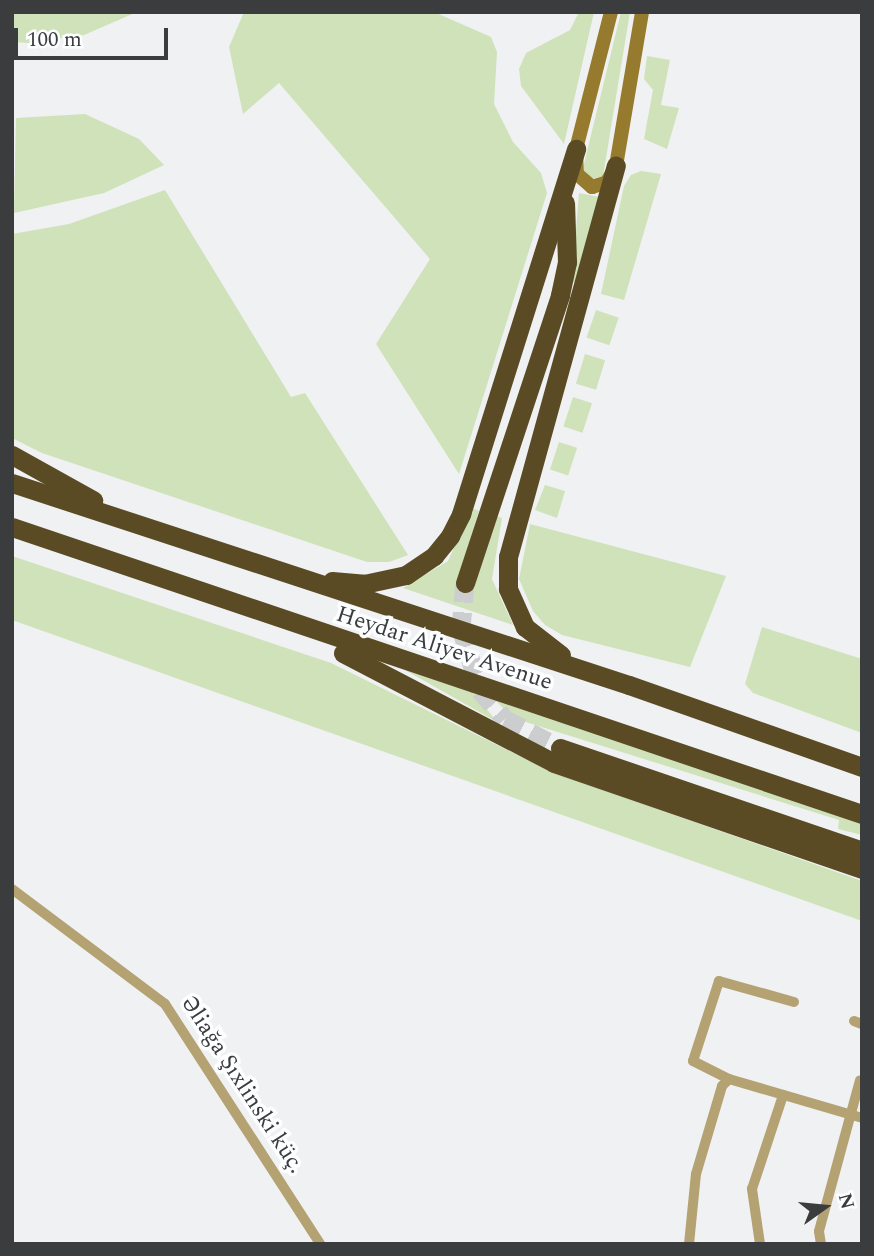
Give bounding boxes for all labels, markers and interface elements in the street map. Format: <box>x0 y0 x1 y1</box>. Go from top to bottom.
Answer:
scale bar <box>18 14 172 58</box>
text: 100 m <box>27 24 82 56</box>
street label: Heydar Aliyev Avenue <box>332 601 556 697</box>
street label: Əliağa Şıxlinski küç. <box>174 991 310 1179</box>
north arrow <box>790 1172 860 1242</box>
text: N <box>830 1190 862 1213</box>

